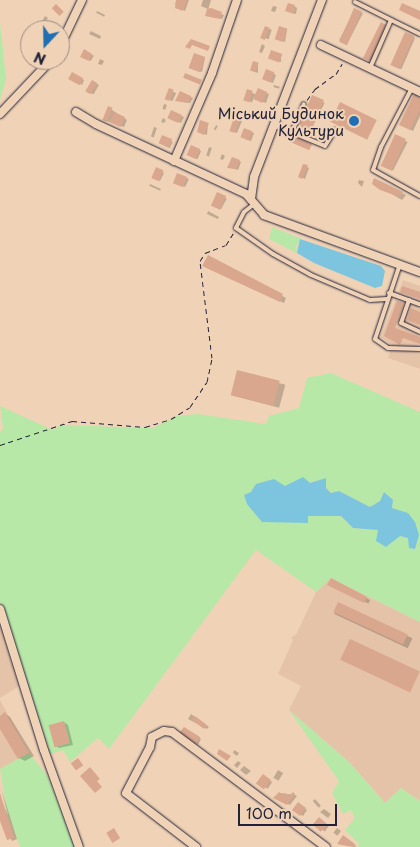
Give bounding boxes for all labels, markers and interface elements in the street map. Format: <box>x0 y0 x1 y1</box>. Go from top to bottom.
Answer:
north arrow <box>20 20 70 70</box>
text: N <box>31 47 49 70</box>
place label: Міський Будинок Культури <box>217 103 344 138</box>
marker: Міський Будинок Культури <box>348 115 360 127</box>
scale bar <box>240 794 339 826</box>
text: 100 m <box>246 801 292 824</box>

